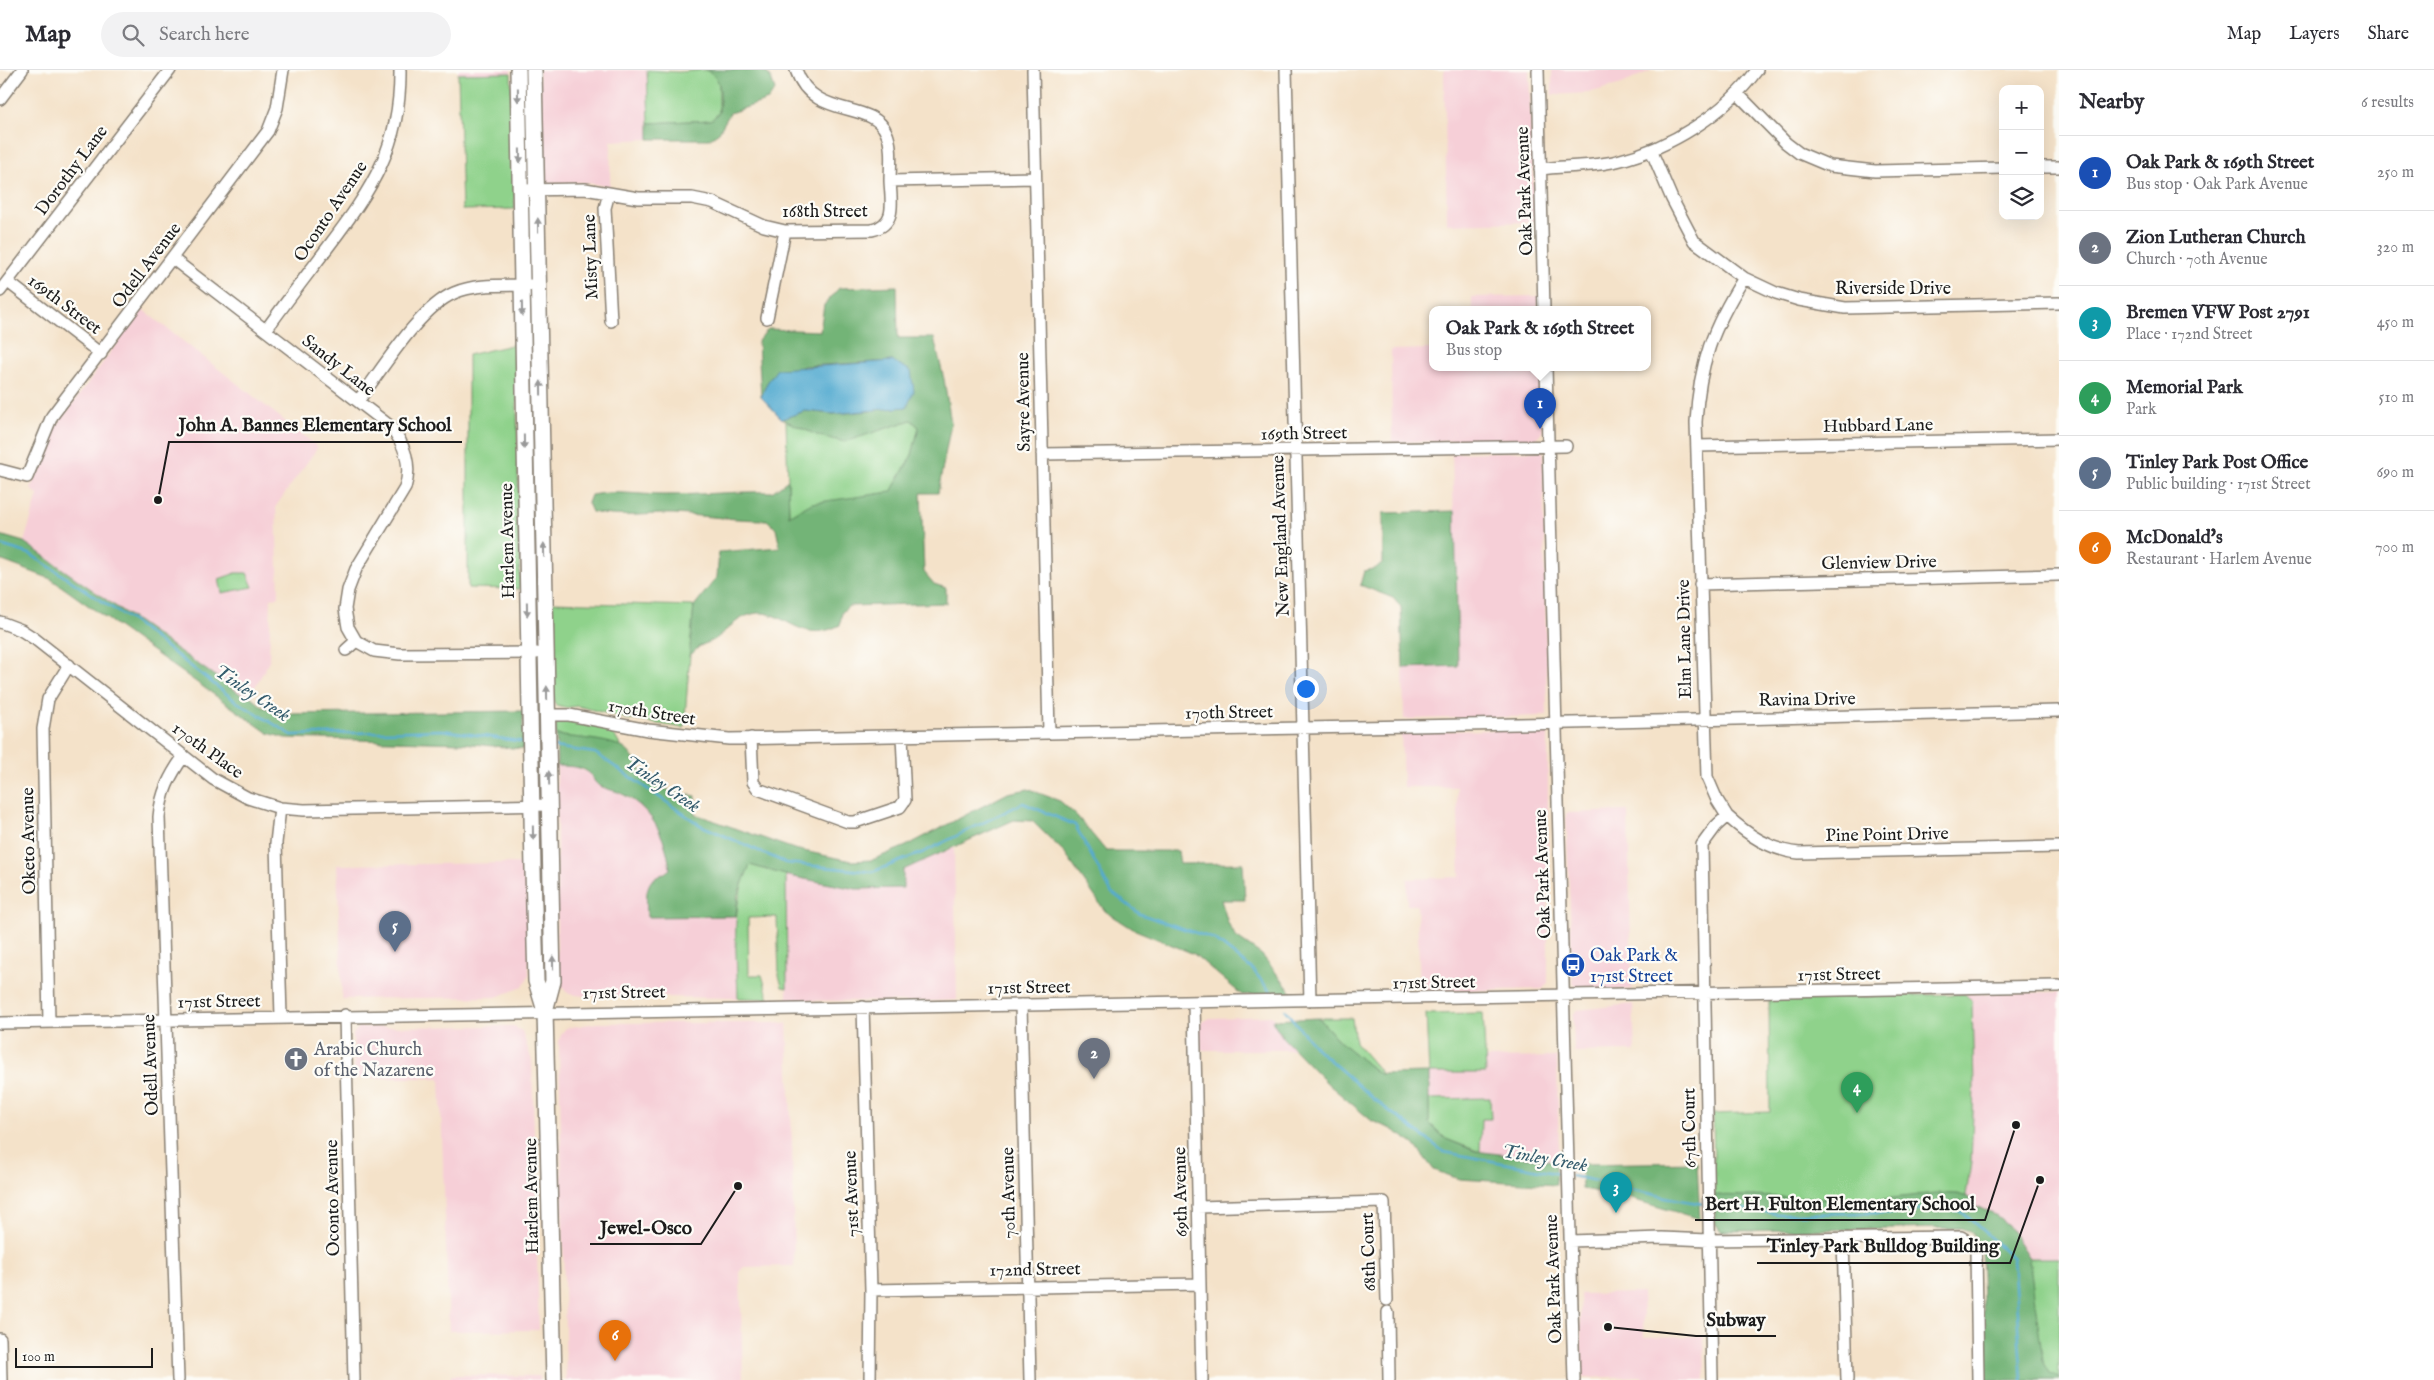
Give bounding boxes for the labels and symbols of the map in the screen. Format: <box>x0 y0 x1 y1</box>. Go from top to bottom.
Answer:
one-way arrow <box>515 88 523 104</box>
street label: Dorothy Lane <box>31 121 114 221</box>
street label: Oak Park Avenue <box>1512 126 1539 256</box>
one-way arrow <box>516 148 524 164</box>
street label: Oconto Avenue <box>289 157 373 267</box>
street label: 168th Street <box>782 201 868 224</box>
street label: Misty Lane <box>579 214 604 300</box>
one-way arrow <box>534 217 542 233</box>
street label: Odell Avenue <box>107 218 187 313</box>
street label: 169th Street <box>23 270 106 340</box>
street label: Riverside Drive <box>1835 278 1951 301</box>
one-way arrow <box>518 301 526 317</box>
street label: Sandy Lane <box>297 330 380 402</box>
street label: Sayre Avenue <box>1012 352 1037 452</box>
one-way arrow <box>537 380 545 396</box>
pin: 1 <box>1524 388 1556 429</box>
callout: John A. Bannes Elementary School <box>169 408 462 442</box>
text: John A. Bannes Elementary School <box>176 414 452 438</box>
street label: Hubbard Lane <box>1823 414 1933 439</box>
street label: 169th Street <box>1261 422 1348 447</box>
one-way arrow <box>520 435 528 451</box>
street label: New England Avenue <box>1267 455 1296 617</box>
street label: Harlem Avenue <box>496 483 521 599</box>
one-way arrow <box>540 542 548 558</box>
street label: Glenview Drive <box>1821 551 1937 576</box>
street label: Elm Lane Drive <box>1673 579 1698 699</box>
one-way arrow <box>523 601 531 617</box>
water label: Tinley Creek <box>209 660 295 728</box>
your location <box>1293 676 1319 702</box>
one-way arrow <box>543 685 551 701</box>
street label: Ravina Drive <box>1758 688 1856 713</box>
street label: 170th Street <box>606 695 697 732</box>
street label: 170th Street <box>1185 701 1273 726</box>
street label: 170th Place <box>167 718 247 785</box>
water label: Tinley Creek <box>619 751 705 819</box>
one-way arrow <box>544 770 552 786</box>
street label: Oketo Avenue <box>17 787 42 895</box>
street label: Oak Park Avenue <box>1530 809 1557 939</box>
street label: Pine Point Drive <box>1825 823 1949 848</box>
one-way arrow <box>529 825 537 841</box>
pin: 5 <box>379 911 411 952</box>
place label: Oak Park & 171st Street <box>1590 945 1678 989</box>
bus stop icon: Oak Park & 171st Street <box>1560 952 1586 978</box>
one-way arrow <box>549 955 557 971</box>
street label: 171st Street <box>1797 963 1881 988</box>
street label: 171st Street <box>1392 971 1476 996</box>
street label: 171st Street <box>987 976 1071 1001</box>
street label: 171st Street <box>582 981 666 1006</box>
street label: 171st Street <box>177 990 261 1015</box>
street label: Odell Avenue <box>138 1014 165 1116</box>
pin: 2 <box>1078 1038 1110 1079</box>
place label: Arabic Church of the Nazarene <box>313 1039 434 1083</box>
church icon: Arabic Church of the Nazarene <box>283 1046 309 1072</box>
pin: 4 <box>1841 1072 1873 1113</box>
street label: 67th Court <box>1678 1088 1703 1168</box>
street label: Harlem Avenue <box>520 1138 545 1254</box>
street label: Oconto Avenue <box>321 1139 346 1256</box>
water label: Tinley Creek <box>1500 1140 1590 1178</box>
street label: 70th Avenue <box>997 1147 1022 1239</box>
street label: 69th Avenue <box>1169 1147 1194 1237</box>
street label: 71st Avenue <box>839 1150 866 1238</box>
pin: 3 <box>1600 1172 1632 1213</box>
callout: Bert H. Fulton Elementary School <box>1695 1186 1985 1220</box>
text: Bert H. Fulton Elementary School <box>1705 1193 1976 1217</box>
callout: Jewel-Osco <box>590 1210 701 1244</box>
street label: 68th Court <box>1357 1212 1382 1292</box>
street label: Oak Park Avenue <box>1541 1214 1568 1344</box>
text: Jewel-Osco <box>597 1217 692 1241</box>
callout: Tinley Park Bulldog Building <box>1757 1229 2010 1263</box>
text: Tinley Park Bulldog Building <box>1766 1235 2000 1259</box>
street label: 172nd Street <box>989 1258 1081 1283</box>
callout: Subway <box>1696 1302 1776 1336</box>
text: Subway <box>1706 1309 1766 1333</box>
pin: 6 <box>599 1320 631 1361</box>
scale bar <box>15 1345 152 1368</box>

